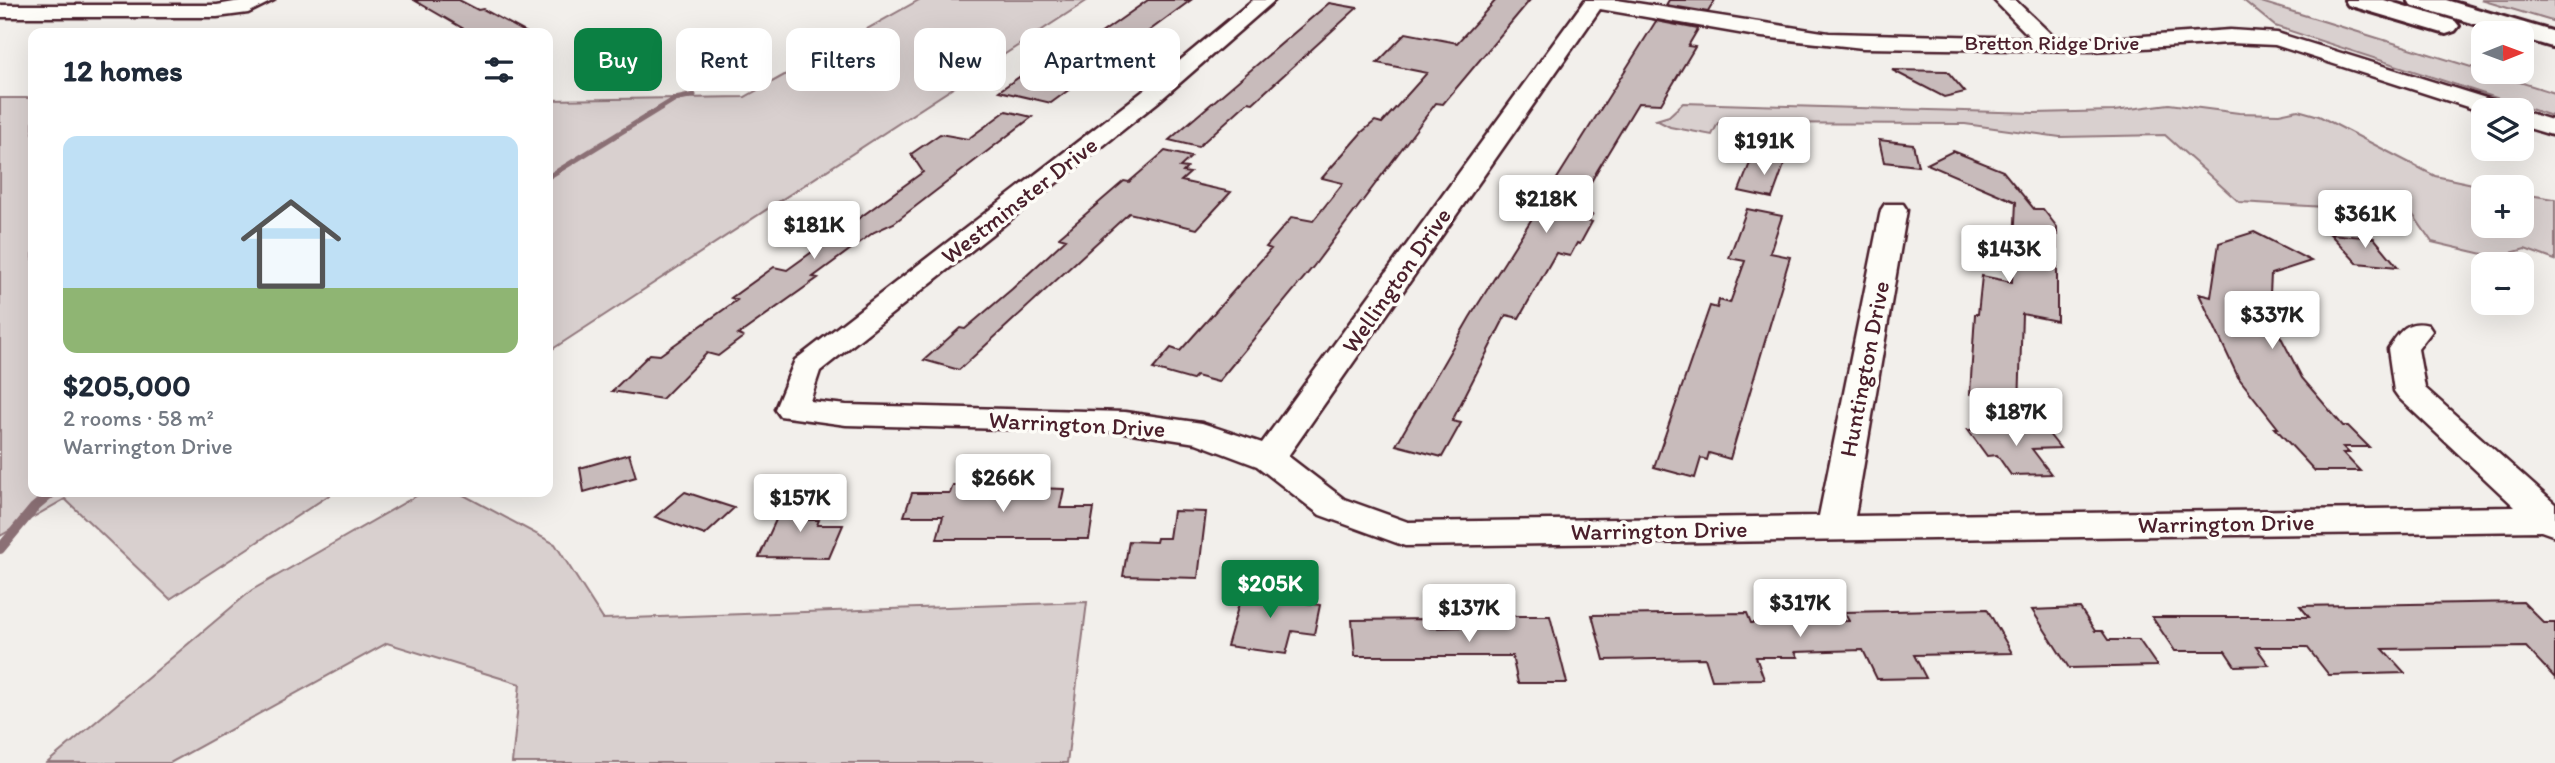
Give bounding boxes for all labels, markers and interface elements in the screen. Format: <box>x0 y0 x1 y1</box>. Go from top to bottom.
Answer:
north arrow <box>2471 21 2534 84</box>
map controls <box>2471 21 2534 315</box>
chip: Buy <box>574 28 662 91</box>
chip: Rent <box>676 28 772 91</box>
chip: Filters <box>786 28 900 91</box>
chip: New <box>914 28 1006 91</box>
chip: Apartment <box>1020 28 1180 91</box>
street label: Bretton Ridge Drive <box>1965 30 2139 55</box>
icon: filters <box>480 51 518 89</box>
text: 12 homes <box>63 52 183 89</box>
button: layers <box>2471 98 2534 161</box>
pin: $191K <box>1715 118 1813 177</box>
text: $191K <box>1734 126 1794 154</box>
street label: Westminster Drive <box>935 130 1103 270</box>
button: + <box>2471 175 2534 238</box>
pin: $218K <box>1497 176 1595 235</box>
icon: home <box>228 181 354 307</box>
text: $218K <box>1515 184 1577 212</box>
pin: $361K <box>2316 190 2414 250</box>
text: $361K <box>2334 199 2396 227</box>
pin: $181K <box>765 202 863 261</box>
street label: Wellington Drive <box>1335 202 1457 358</box>
text: $181K <box>784 210 844 238</box>
pin: $143K <box>1960 226 2058 285</box>
text: $143K <box>1977 234 2041 262</box>
button: − <box>2471 252 2534 315</box>
street label: Huntington Drive <box>1833 279 1895 459</box>
pin: $337K <box>2223 292 2321 351</box>
text: $337K <box>2241 300 2303 328</box>
text: $205,000 <box>63 367 191 404</box>
pin: $187K <box>1967 388 2065 448</box>
text: $187K <box>1985 397 2047 425</box>
text: 2 rooms · 58 m² <box>63 404 214 432</box>
street label: Warrington Drive <box>988 405 1166 443</box>
text: Warrington Drive <box>63 432 233 460</box>
pin: $266K <box>954 454 1052 514</box>
text: $266K <box>972 463 1034 491</box>
pin: $157K <box>751 475 849 534</box>
text: $157K <box>770 483 830 511</box>
street label: Warrington Drive <box>2137 507 2315 539</box>
street label: Warrington Drive <box>1570 514 1748 546</box>
pin: $205K <box>1221 560 1319 620</box>
text: $205K <box>1238 569 1302 597</box>
pin: $317K <box>1751 580 1849 639</box>
pin: $137K <box>1420 584 1518 644</box>
text: $317K <box>1770 588 1830 616</box>
text: $137K <box>1439 593 1499 621</box>

